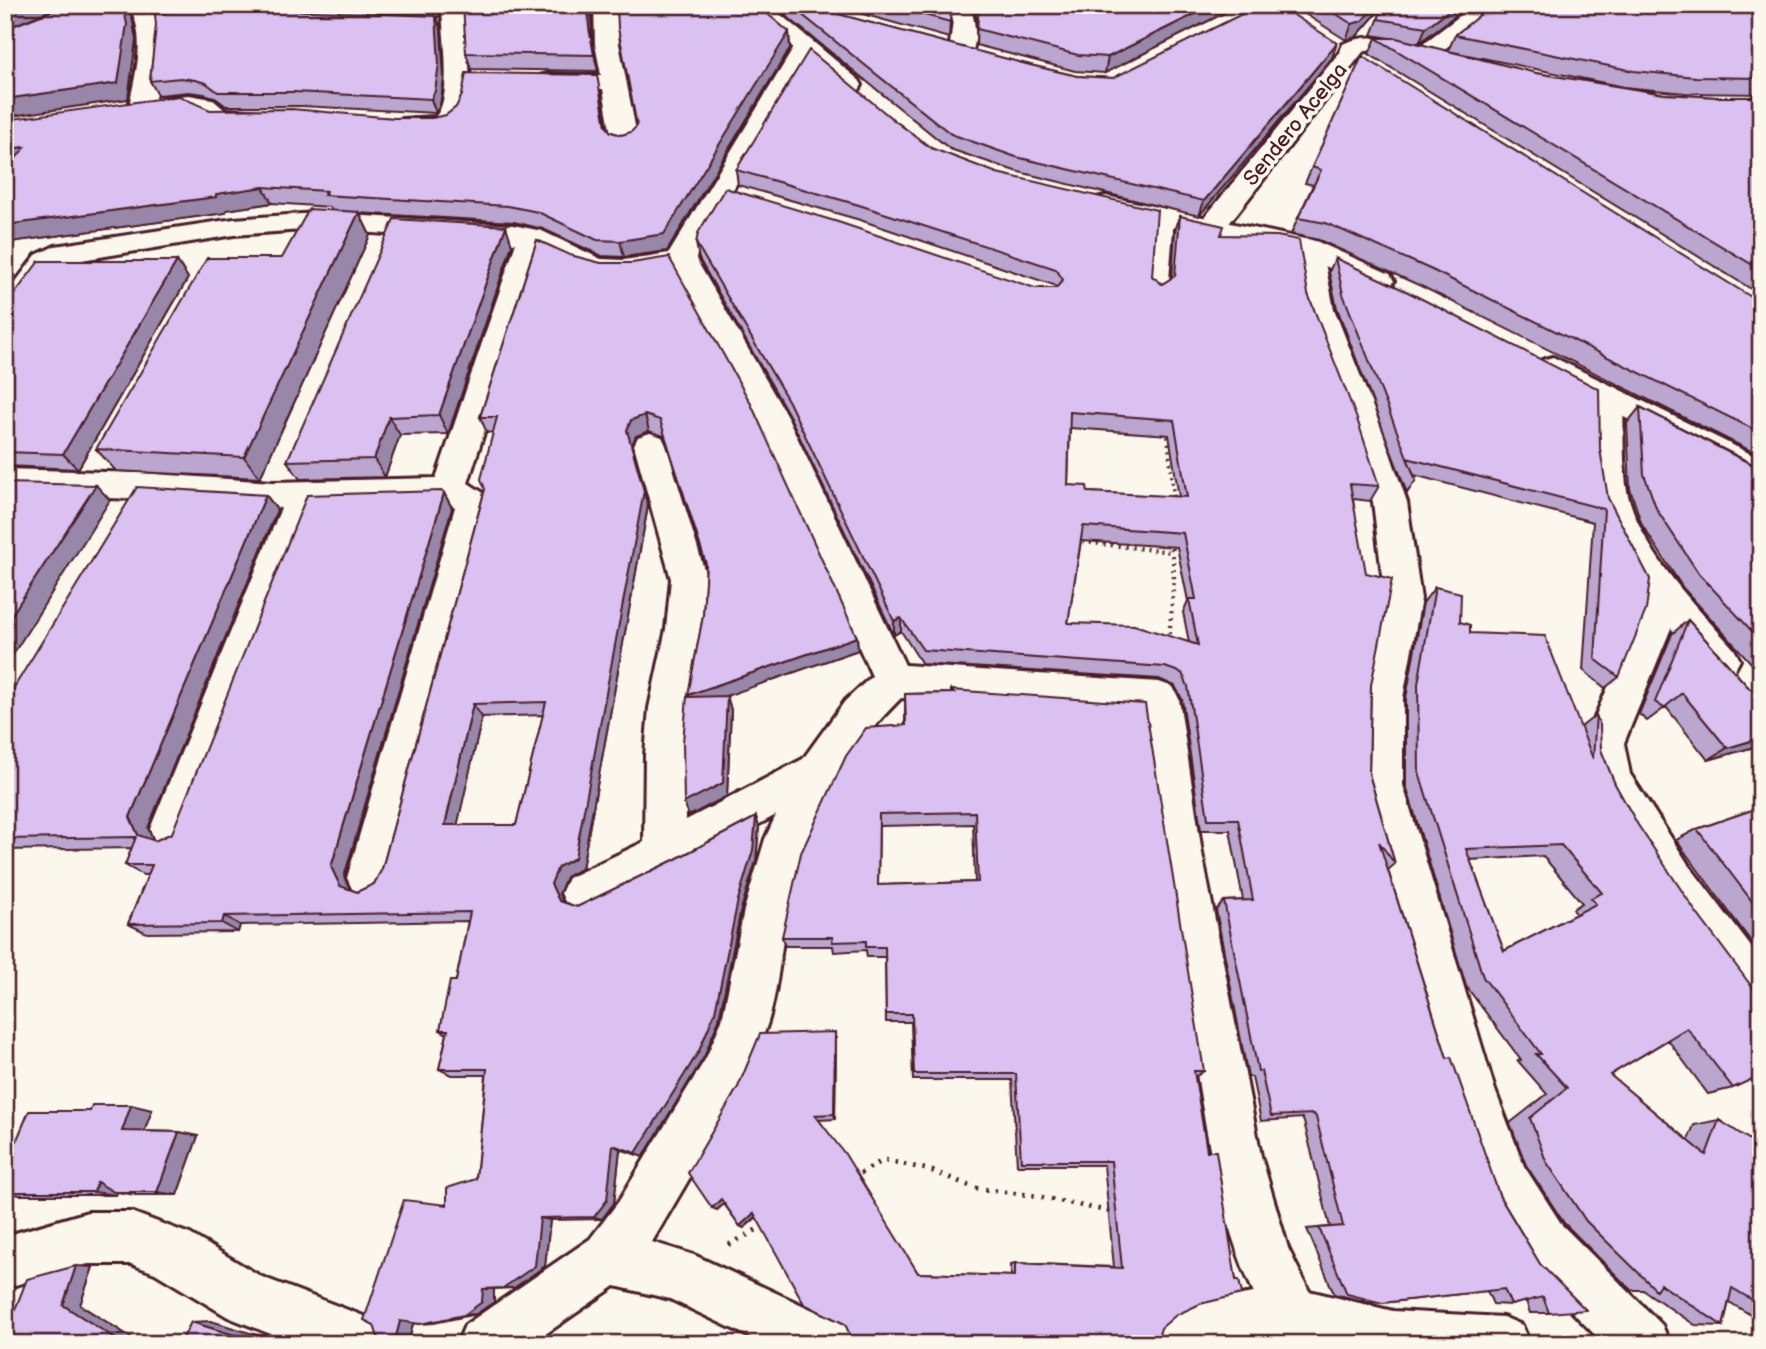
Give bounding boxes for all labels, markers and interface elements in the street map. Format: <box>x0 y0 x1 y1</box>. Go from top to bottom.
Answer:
street label: Sendero Acelga <box>1238 58 1353 191</box>

